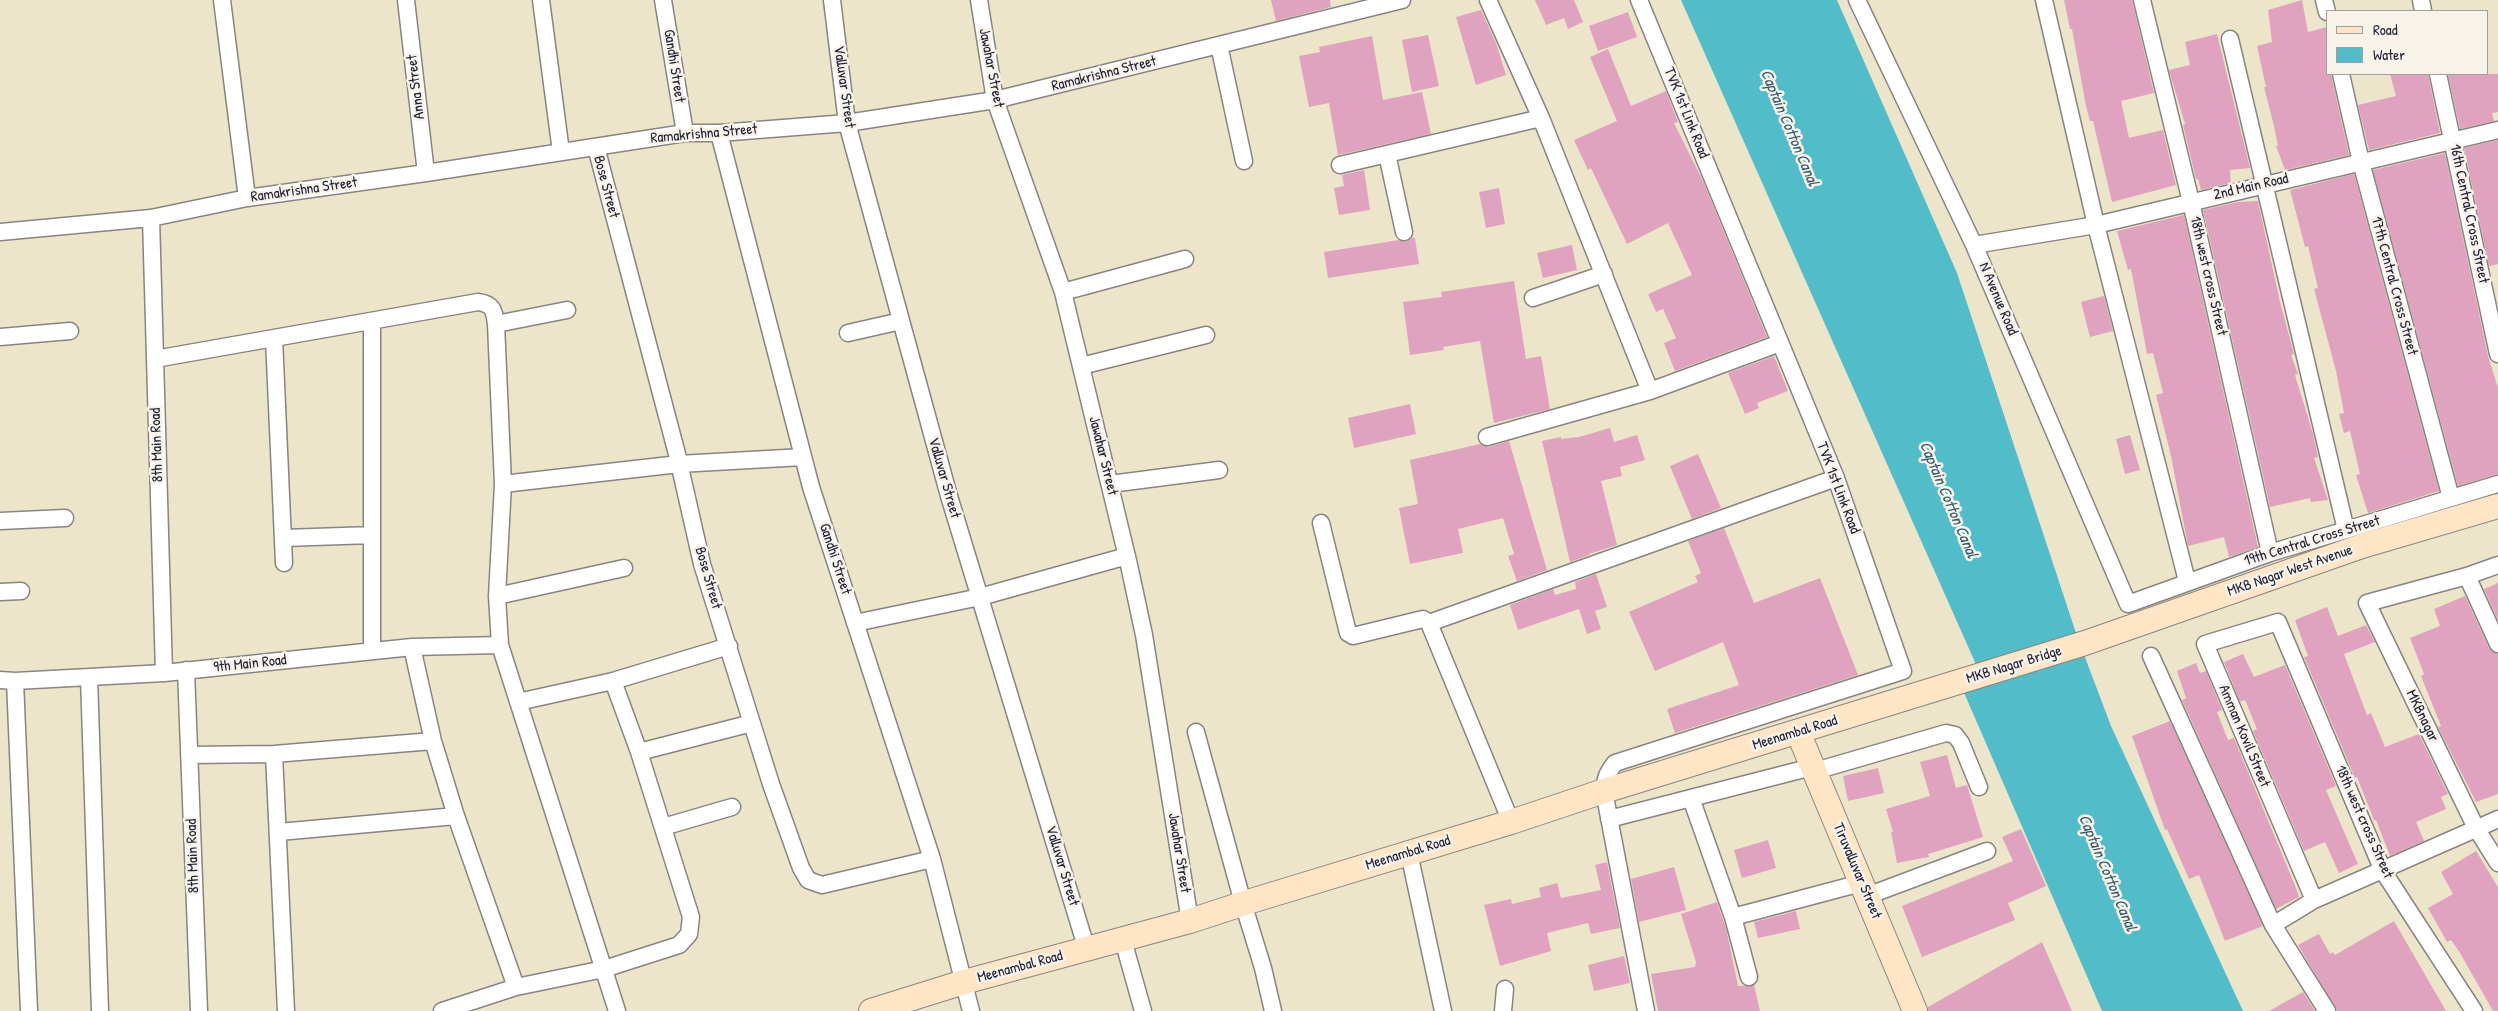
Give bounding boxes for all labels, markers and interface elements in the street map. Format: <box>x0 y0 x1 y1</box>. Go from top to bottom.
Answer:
legend <box>2326 10 2488 75</box>
text: Road <box>2373 19 2398 40</box>
street label: Jawahar Street <box>974 27 1008 109</box>
street label: Gandhi Street <box>659 28 689 104</box>
text: Water <box>2373 44 2405 65</box>
street label: Valluvar Street <box>829 45 859 129</box>
street label: Ramakrishna Street <box>1050 52 1158 96</box>
street label: Anna Street <box>403 54 429 120</box>
street label: TVK 1st Link Road <box>1660 65 1712 161</box>
water label: Captain Cotton Canal <box>1756 67 1822 189</box>
street label: Ramakrishna Street <box>650 120 758 148</box>
street label: 16th Central Cross Street <box>2445 143 2493 285</box>
street label: Bose Street <box>589 154 623 220</box>
street label: 2nd Main Road <box>2212 170 2290 204</box>
street label: Ramakrishna Street <box>250 174 358 206</box>
street label: 18th west cross Street <box>2186 215 2230 337</box>
street label: 17th Central Cross Street <box>2367 215 2421 357</box>
street label: N Avenue Road <box>1975 260 2021 338</box>
street label: 8th Main Road <box>147 408 167 482</box>
street label: Jawahar Street <box>1085 415 1121 497</box>
street label: Valluvar Street <box>924 436 964 520</box>
water label: Captain Cotton Canal <box>1915 439 1981 561</box>
street label: TVK 1st Link Road <box>1812 440 1864 536</box>
street label: 19th Central Cross Street <box>2242 512 2382 570</box>
street label: Gandhi Street <box>815 521 855 597</box>
street label: MKB Nagar West Avenue <box>2225 541 2355 601</box>
street label: Bose Street <box>691 545 725 611</box>
street label: MKB Nagar Bridge <box>1964 642 2064 688</box>
street label: 9th Main Road <box>213 651 287 677</box>
street label: Amman Kovil Street <box>2214 682 2274 790</box>
street label: MKBnagar <box>2402 687 2442 745</box>
street label: Meenambal Road <box>1750 712 1840 754</box>
street label: 18th west cross Street <box>2331 763 2397 881</box>
street label: Jawahar Street <box>1164 812 1194 894</box>
water label: Captain Cotton Canal <box>2074 812 2140 934</box>
street label: 8th Main Road <box>183 819 203 893</box>
street label: Tiruvalluvar Street <box>1829 820 1885 922</box>
street label: Valluvar Street <box>1041 824 1083 908</box>
street label: Meenambal Road <box>1363 832 1453 874</box>
street label: Meenambal Road <box>975 947 1065 987</box>

